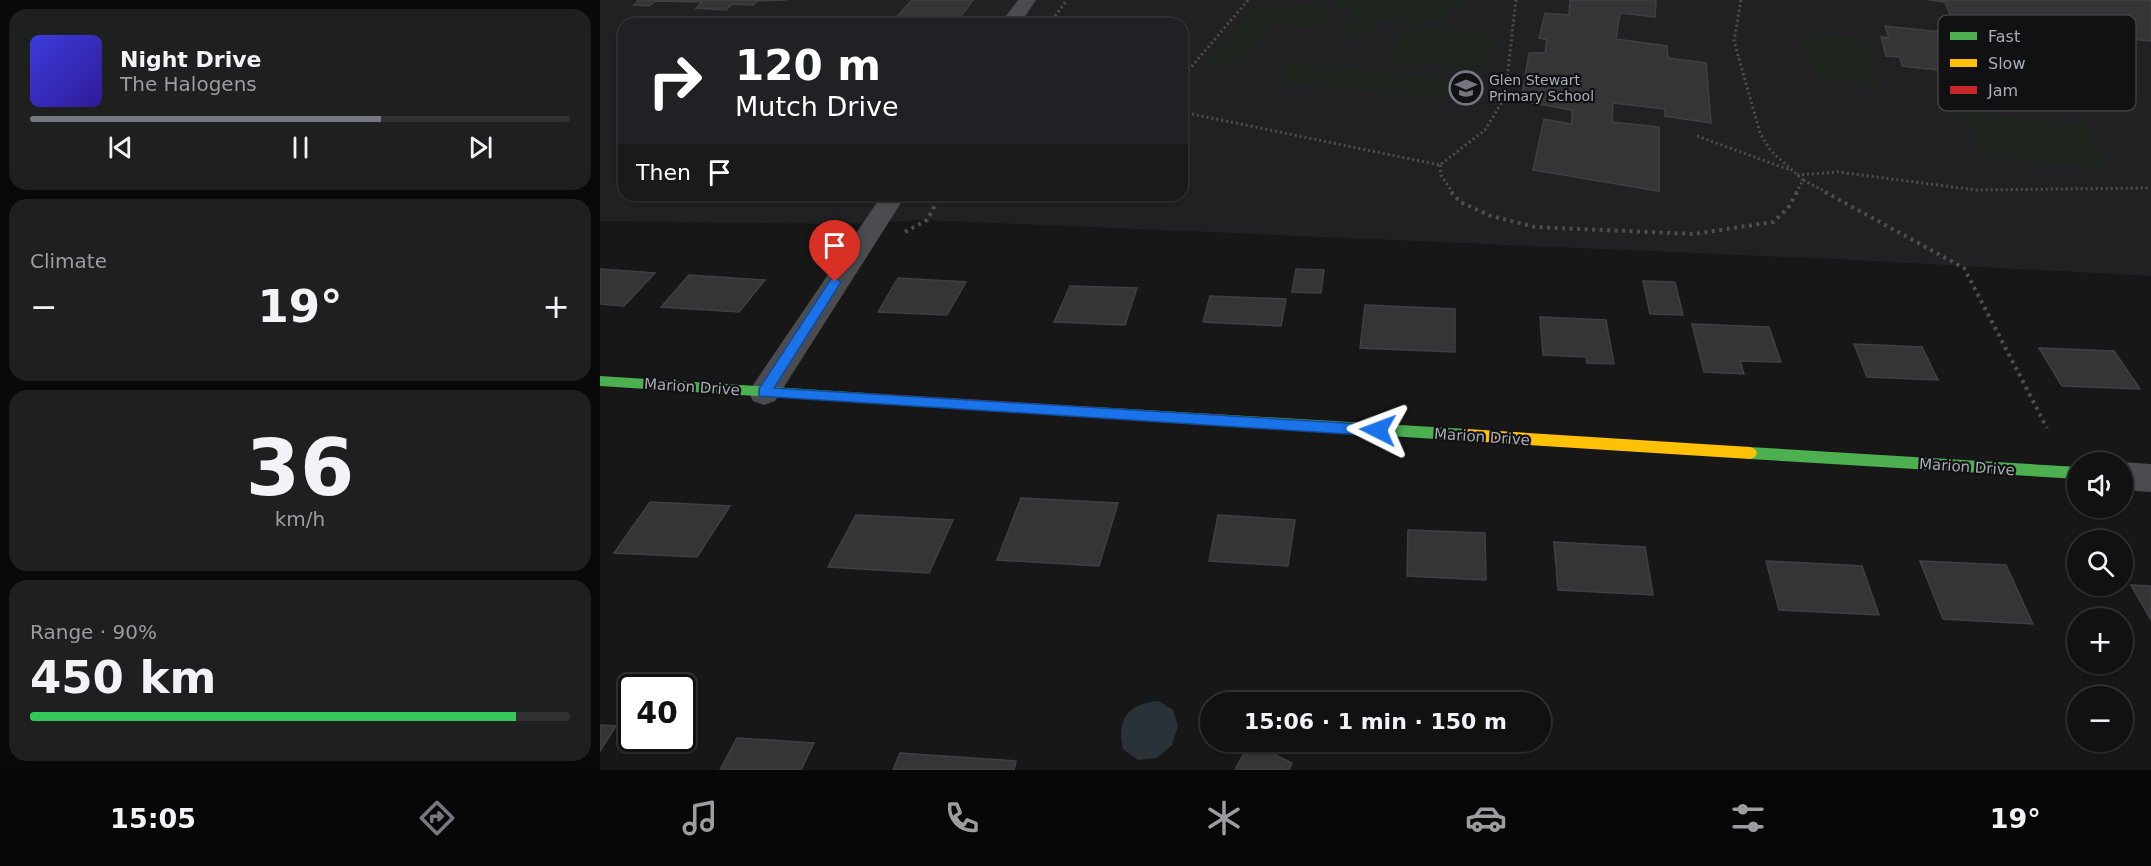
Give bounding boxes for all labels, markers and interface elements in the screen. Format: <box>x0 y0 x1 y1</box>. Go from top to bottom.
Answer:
legend <box>1938 15 2136 111</box>
text: Fast <box>1988 27 2020 46</box>
text: 120 m <box>735 41 881 90</box>
icon: right <box>636 42 714 120</box>
text: Night Drive <box>120 47 261 72</box>
text: Slow <box>1988 54 2025 73</box>
school or university icon: Glen Stewart Primary School <box>1448 70 1484 106</box>
text: The Halogens <box>120 72 257 96</box>
place label: Glen Stewart Primary School <box>1489 72 1594 104</box>
text: Jam <box>1987 81 2018 100</box>
text: Mutch Drive <box>735 91 899 122</box>
icon: previous <box>104 131 137 164</box>
icon: pause <box>284 131 317 164</box>
icon: next <box>464 131 497 164</box>
icon: arrive <box>703 156 736 189</box>
text: Then <box>636 160 691 185</box>
pin <box>809 220 860 282</box>
icon: arrive <box>818 229 851 262</box>
text: Climate <box>30 249 107 273</box>
text: 19° <box>257 280 343 333</box>
text: − <box>30 287 58 326</box>
text: + <box>542 287 570 326</box>
street label: Marion Drive <box>644 375 740 399</box>
position arrow <box>1346 398 1410 462</box>
text: 36 <box>246 423 354 513</box>
street label: Marion Drive <box>1434 425 1530 449</box>
map controls <box>2067 452 2133 752</box>
button: sound <box>2067 452 2133 518</box>
street label: Marion Drive <box>1919 455 2015 479</box>
text: km/h <box>275 507 325 531</box>
button: search <box>2067 530 2133 596</box>
button: + <box>2067 608 2133 674</box>
text: Range · 90% <box>30 620 157 644</box>
text: 450 km <box>30 651 216 704</box>
speed limit sign: 40 <box>618 674 696 752</box>
button: − <box>2067 686 2133 752</box>
text: 15:06 · 1 min · 150 m <box>1244 709 1507 734</box>
icon: directions <box>416 797 458 839</box>
icon: music <box>679 797 721 839</box>
icon: phone <box>941 797 983 839</box>
icon: climate <box>1203 797 1245 839</box>
icon: car <box>1465 797 1507 839</box>
icon: filters <box>1727 797 1769 839</box>
text: 15:05 <box>110 803 196 834</box>
text: 19° <box>1990 803 2041 834</box>

